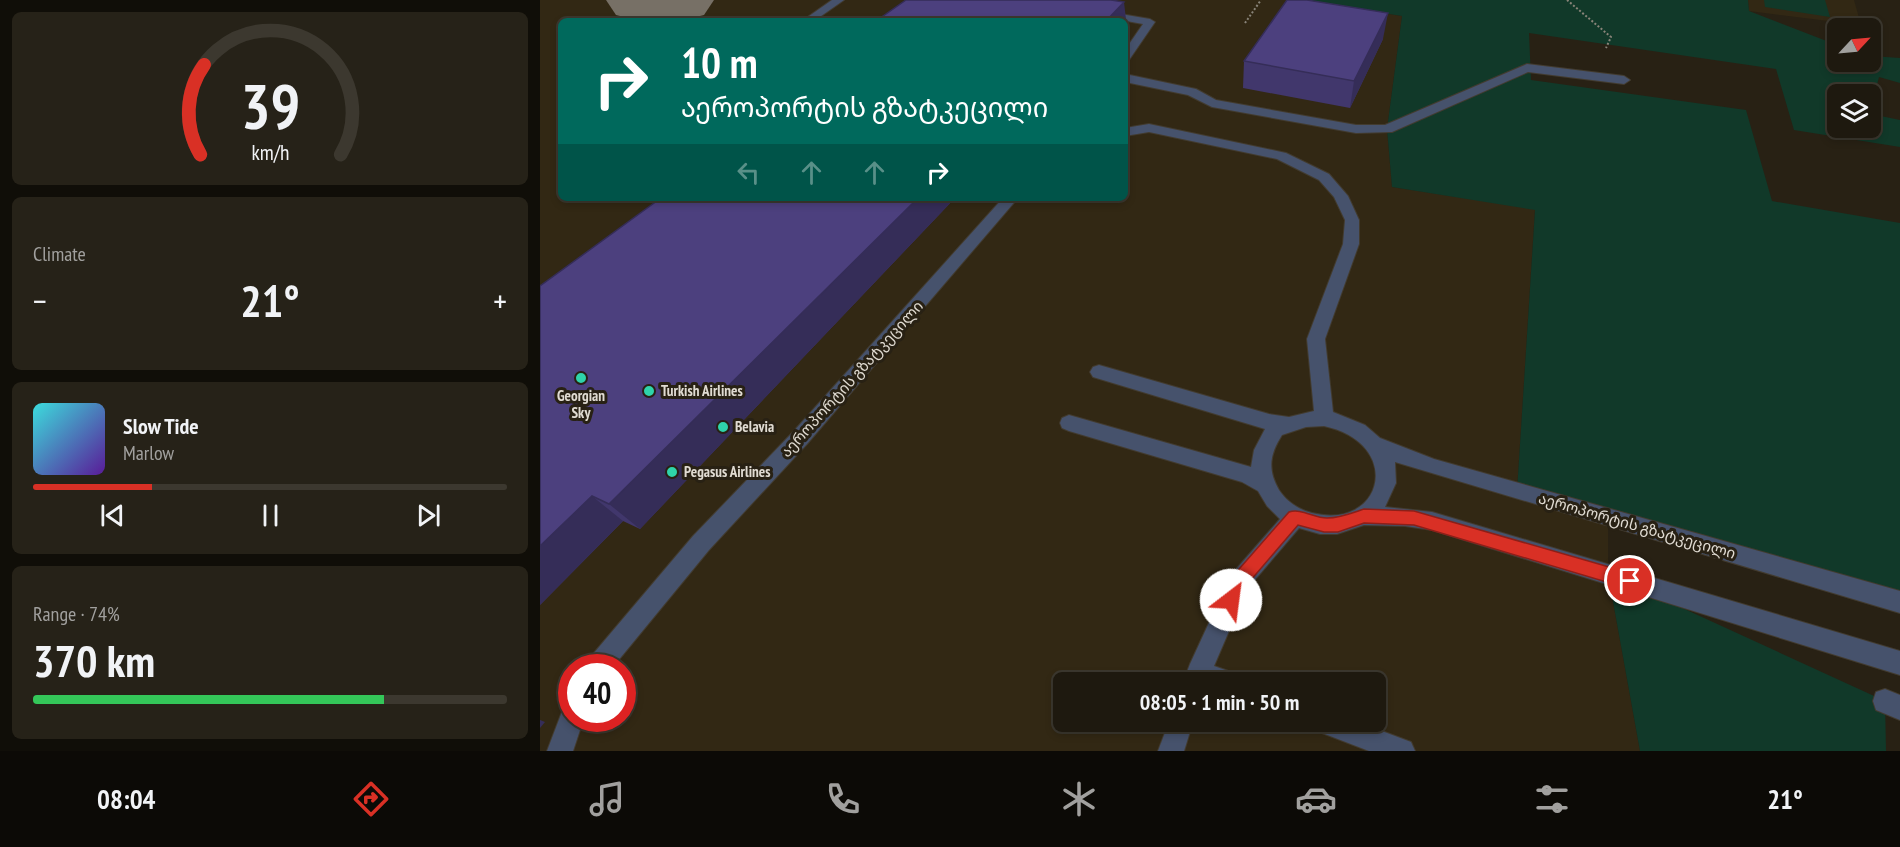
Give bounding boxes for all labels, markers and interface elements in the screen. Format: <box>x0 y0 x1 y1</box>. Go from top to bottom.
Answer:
north arrow <box>1827 18 1881 72</box>
map controls <box>1827 18 1881 138</box>
text: 10 m <box>681 35 758 90</box>
icon: right <box>582 42 660 120</box>
text: 39 <box>240 66 300 147</box>
button: layers <box>1827 84 1881 138</box>
text: აეროპორტის გზატკეცილი <box>681 90 1048 124</box>
text: km/h <box>251 139 289 167</box>
icon: left <box>732 156 765 189</box>
icon: ahead <box>795 156 828 189</box>
icon: ahead <box>858 156 891 189</box>
icon: right <box>921 156 954 189</box>
text: Climate <box>33 241 86 267</box>
text: 21° <box>240 271 300 329</box>
text: − <box>33 279 47 322</box>
text: + <box>493 279 507 322</box>
street label: აეროპორტის გზატკეცილი <box>776 297 927 461</box>
marker: Georgian Sky <box>574 371 588 385</box>
place label: Turkish Airlines <box>661 381 743 400</box>
marker: Turkish Airlines <box>642 384 656 398</box>
place label: Georgian Sky <box>557 386 605 422</box>
text: Slow Tide <box>123 412 199 440</box>
place label: Belavia <box>735 417 774 436</box>
marker: Belavia <box>716 420 730 434</box>
text: Marlow <box>123 440 174 466</box>
place label: Pegasus Airlines <box>684 462 770 481</box>
marker: Pegasus Airlines <box>665 465 679 479</box>
street label: აეროპორტის გზატკეცილი <box>1536 488 1738 563</box>
icon: previous <box>96 499 129 532</box>
icon: pause <box>254 499 287 532</box>
icon: next <box>412 499 445 532</box>
pin <box>1604 555 1655 606</box>
icon: arrive <box>1613 564 1646 597</box>
position arrow <box>1199 568 1263 632</box>
text: Range · 74% <box>33 601 120 627</box>
text: 370 km <box>33 631 155 689</box>
speed limit sign: 40 <box>558 654 636 732</box>
text: 08:05 · 1 min · 50 m <box>1140 688 1299 716</box>
icon: directions <box>350 778 392 820</box>
icon: music <box>586 778 628 820</box>
icon: phone <box>822 778 864 820</box>
icon: climate <box>1058 778 1100 820</box>
icon: car <box>1295 778 1337 820</box>
icon: filters <box>1531 778 1573 820</box>
text: 08:04 <box>97 782 156 816</box>
text: 21° <box>1767 782 1803 816</box>

